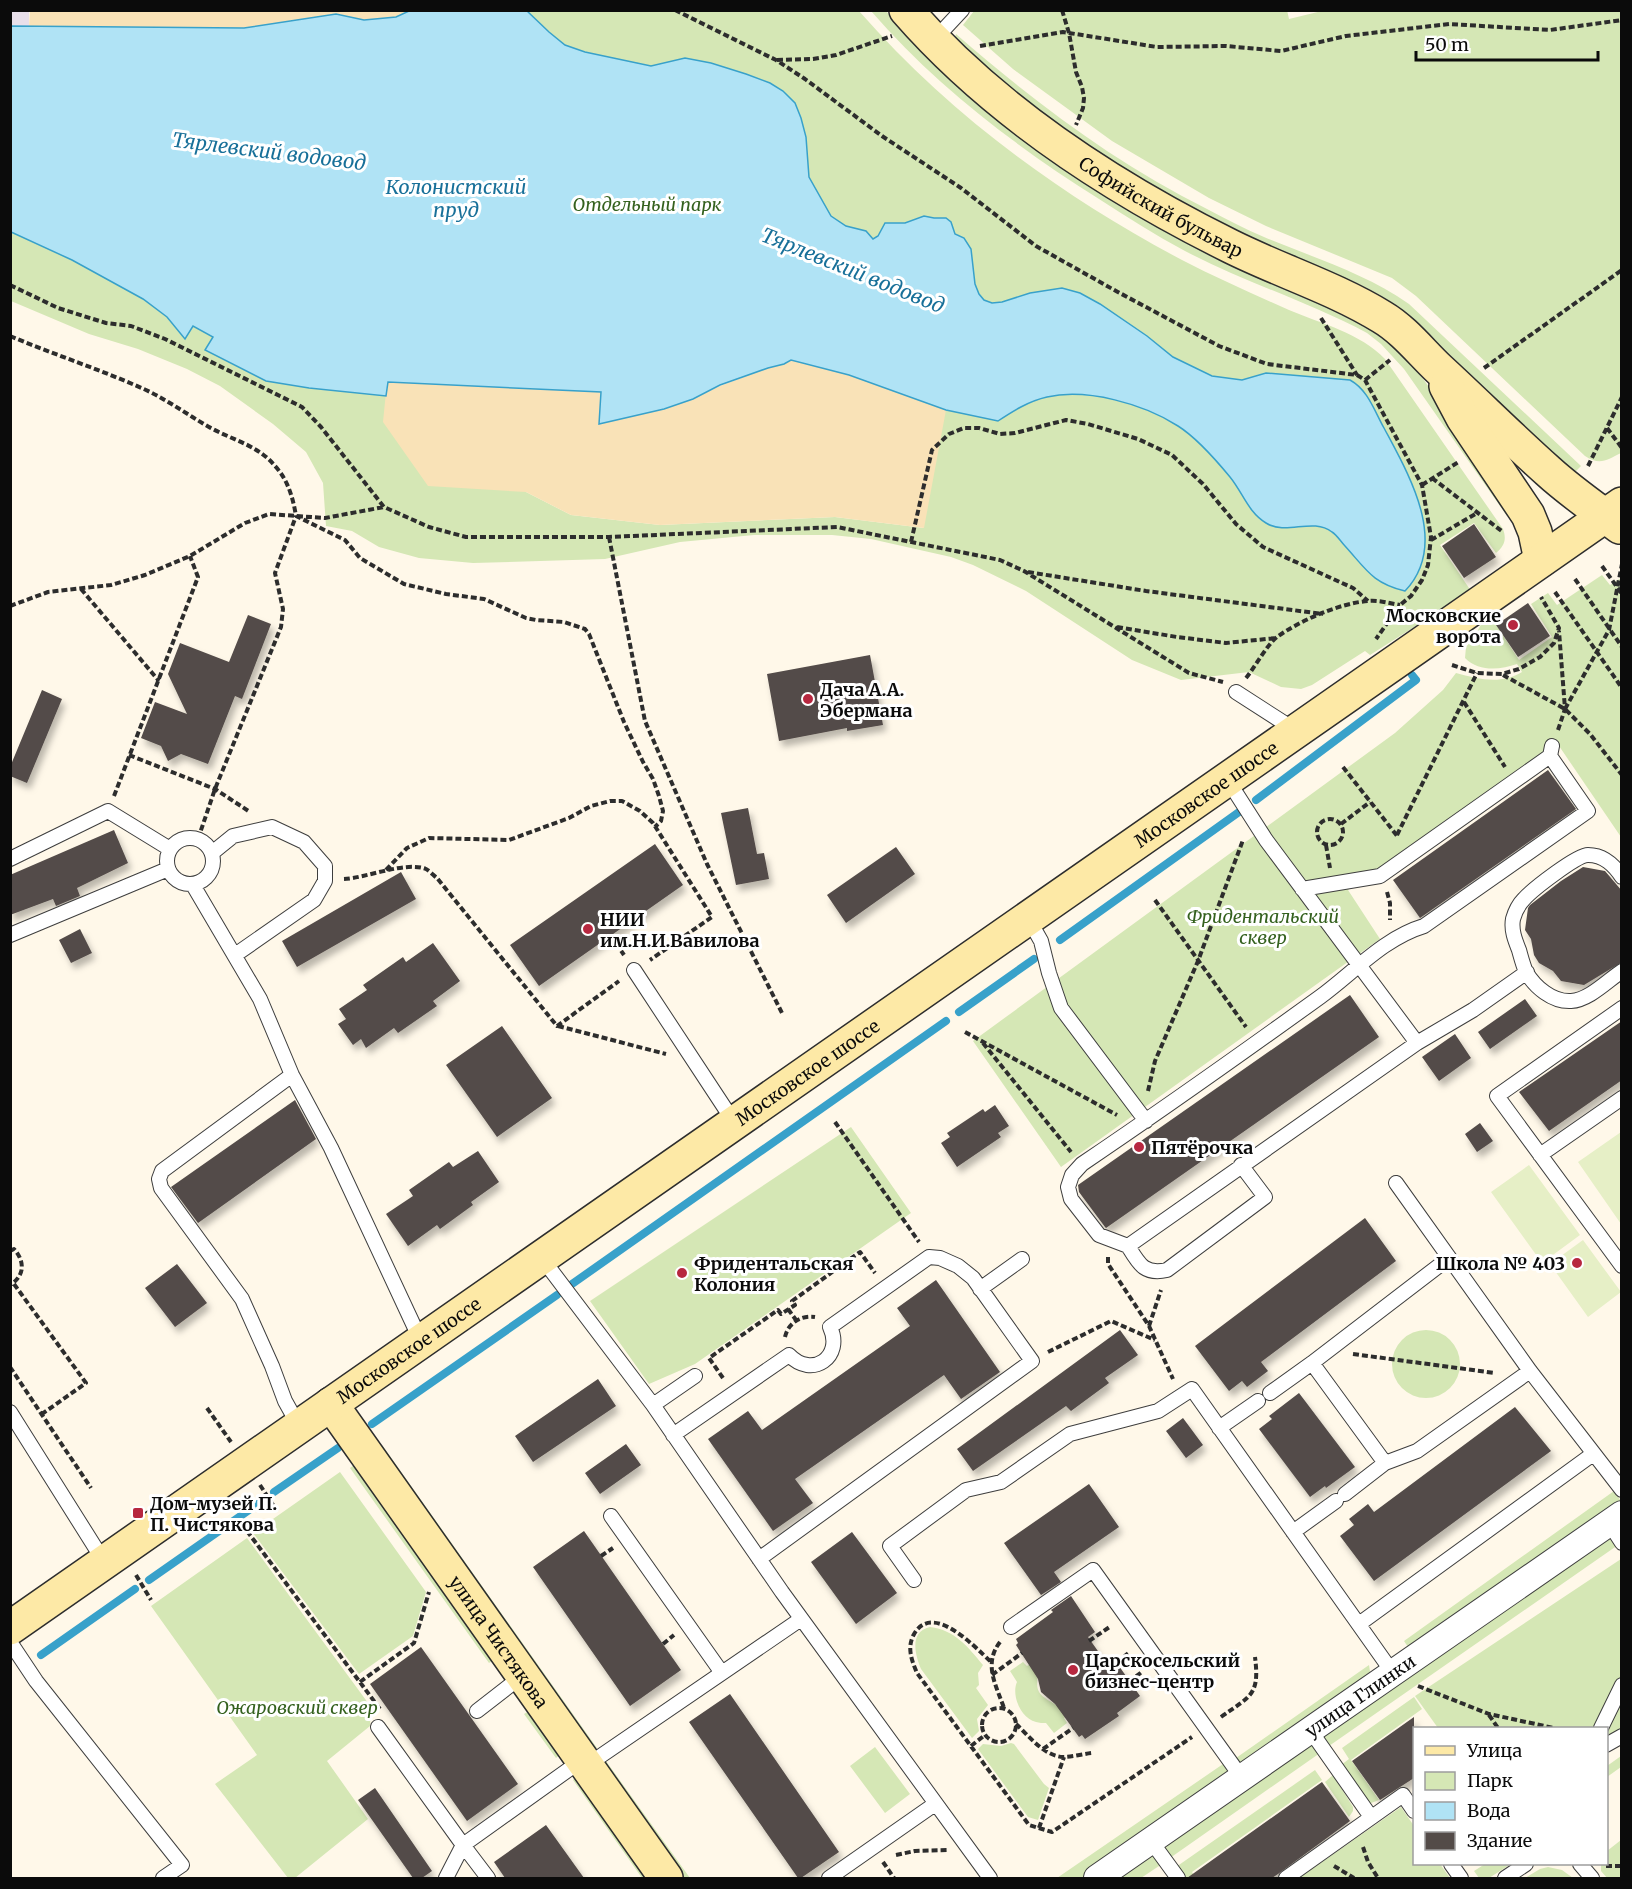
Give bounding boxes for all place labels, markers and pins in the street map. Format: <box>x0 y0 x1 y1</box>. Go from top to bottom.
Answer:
place label: Московские ворота <box>1386 604 1501 648</box>
marker: Московские ворота <box>1506 618 1520 632</box>
place label: Дача А.А. Эбермана <box>820 678 913 722</box>
marker: Дача А.А. Эбермана <box>801 692 815 706</box>
place label: НИИ им.Н.И.Вавилова <box>600 908 760 952</box>
marker: НИИ им.Н.И.Вавилова <box>581 922 595 936</box>
place label: Пятёрочка <box>1151 1136 1253 1159</box>
marker: Пятёрочка <box>1132 1140 1146 1154</box>
place label: Фридентальская Колония <box>694 1252 854 1296</box>
place label: Школа № 403 <box>1436 1252 1565 1275</box>
marker: Школа № 403 <box>1570 1256 1584 1270</box>
marker: Фридентальская Колония <box>675 1266 689 1280</box>
place label: Дом-музей П. П. Чистякова <box>150 1492 277 1536</box>
marker: Дом-музей П. П. Чистякова <box>131 1506 145 1520</box>
place label: Царскосельский бизнес-центр <box>1085 1649 1240 1693</box>
marker: Царскосельский бизнес-центр <box>1066 1663 1080 1677</box>

